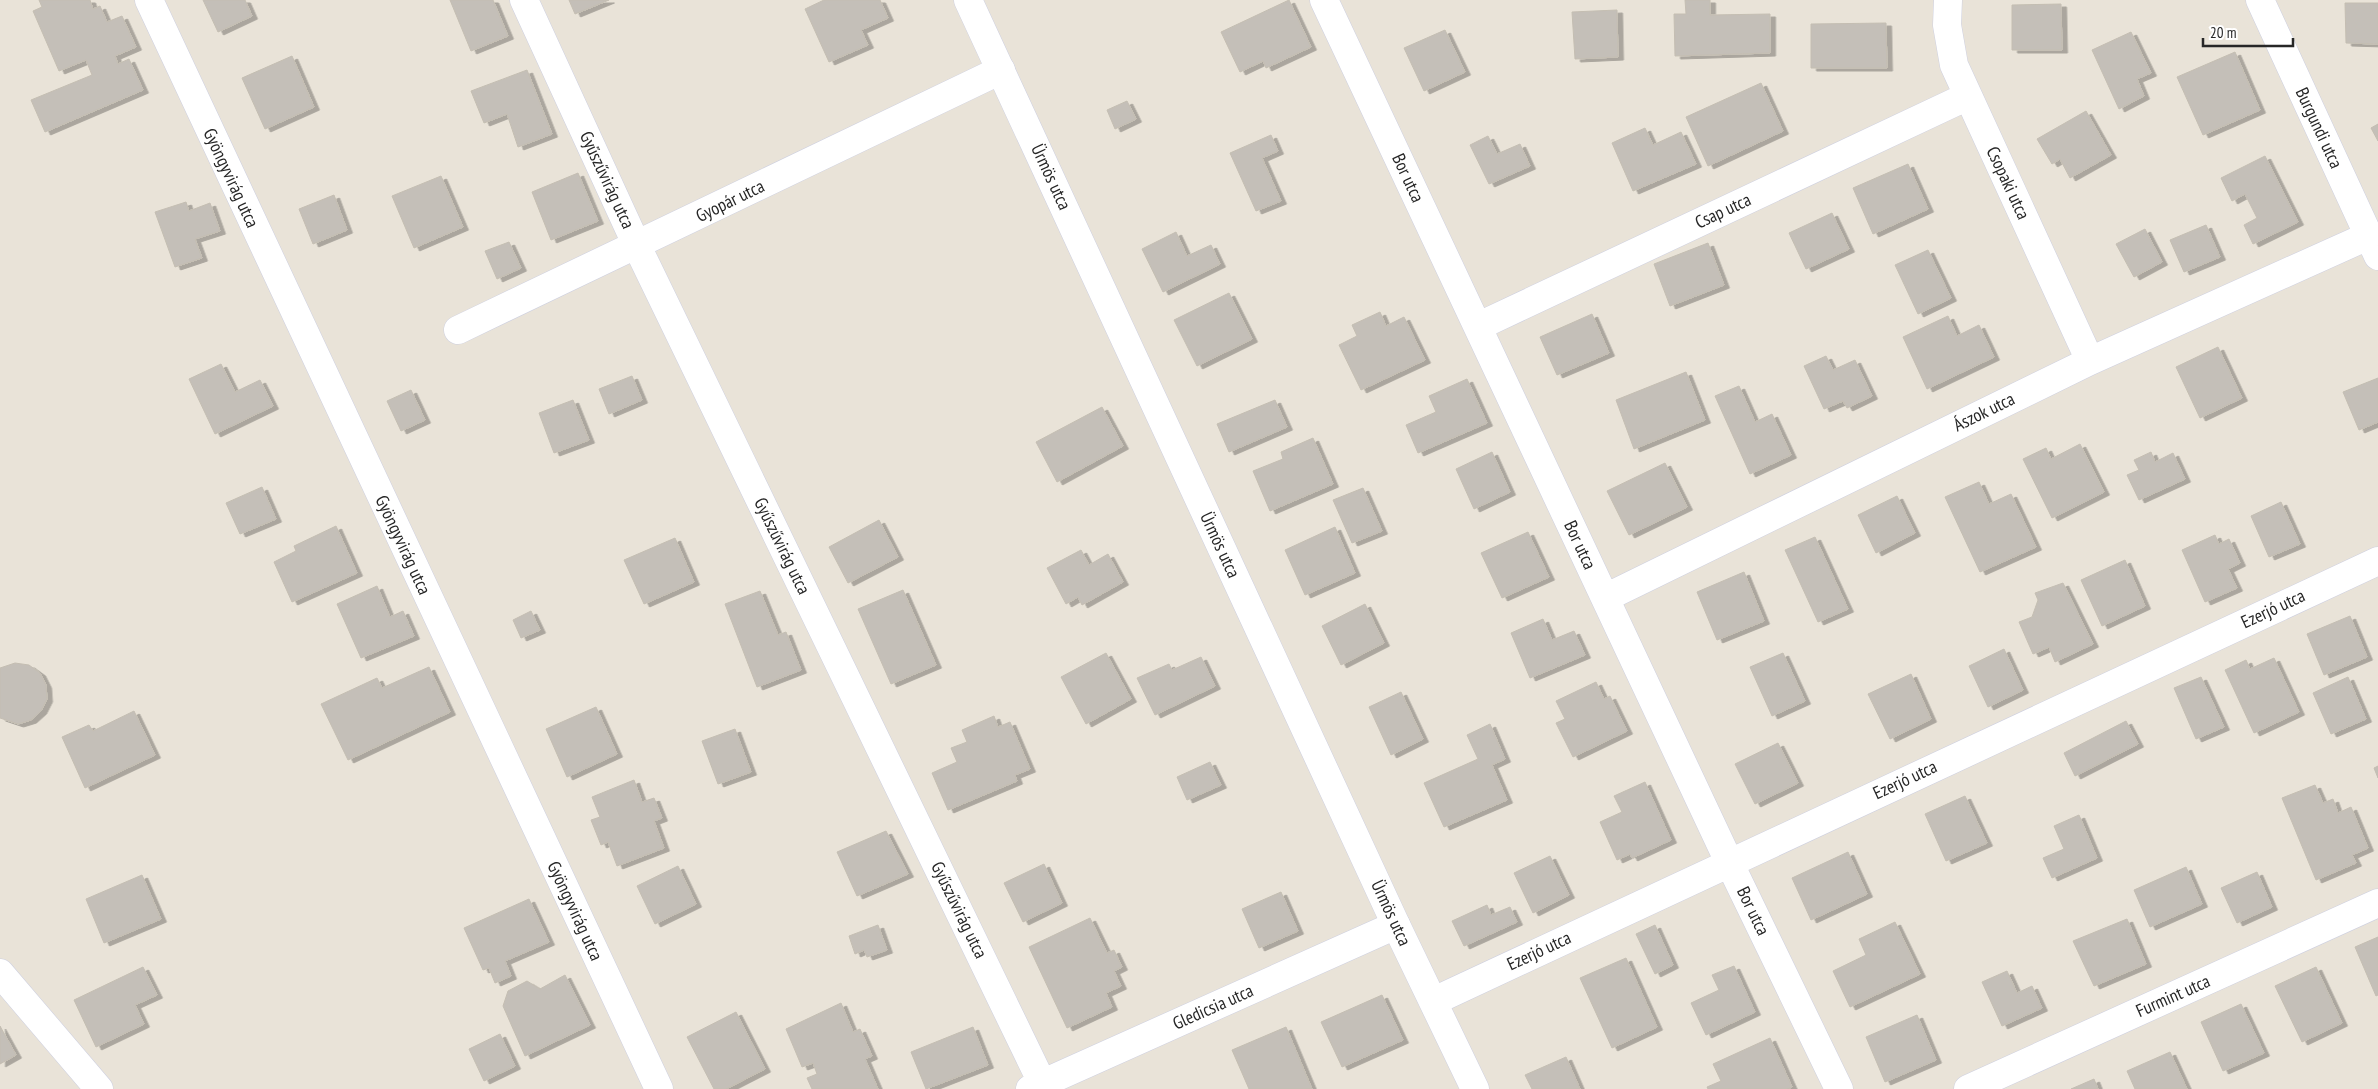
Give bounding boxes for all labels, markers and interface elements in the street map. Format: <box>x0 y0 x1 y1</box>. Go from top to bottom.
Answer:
scale bar <box>2203 15 2293 47</box>
text: 20 m <box>2210 23 2236 42</box>
street label: Burgundi utca <box>2291 84 2348 172</box>
street label: Gyöngyvirág utca <box>198 124 264 231</box>
street label: Gyűszűvirág utca <box>575 128 640 232</box>
street label: Ürmös utca <box>1026 140 1077 213</box>
street label: Csopaki utca <box>1982 143 2035 223</box>
street label: Bor utca <box>1387 150 1430 206</box>
street label: Gyopár utca <box>692 174 768 227</box>
street label: Csap utca <box>1691 188 1754 233</box>
street label: Ászok utca <box>1949 387 2018 436</box>
street label: Gyöngyvirág utca <box>370 491 436 598</box>
street label: Gyűszűvirág utca <box>749 494 816 598</box>
street label: Ürmös utca <box>1195 508 1246 581</box>
street label: Bor utca <box>1559 517 1602 573</box>
street label: Ezerjó utca <box>2237 584 2308 633</box>
street label: Ezerjó utca <box>1869 755 1940 804</box>
street label: Gyöngyvirág utca <box>542 857 608 964</box>
street label: Gyűszűvirág utca <box>926 858 993 962</box>
street label: Ürmös utca <box>1366 876 1417 949</box>
street label: Bor utca <box>1732 883 1775 939</box>
street label: Ezerjó utca <box>1503 926 1574 975</box>
street label: Furmint utca <box>2132 969 2213 1022</box>
street label: Gledicsia utca <box>1169 979 1257 1035</box>

